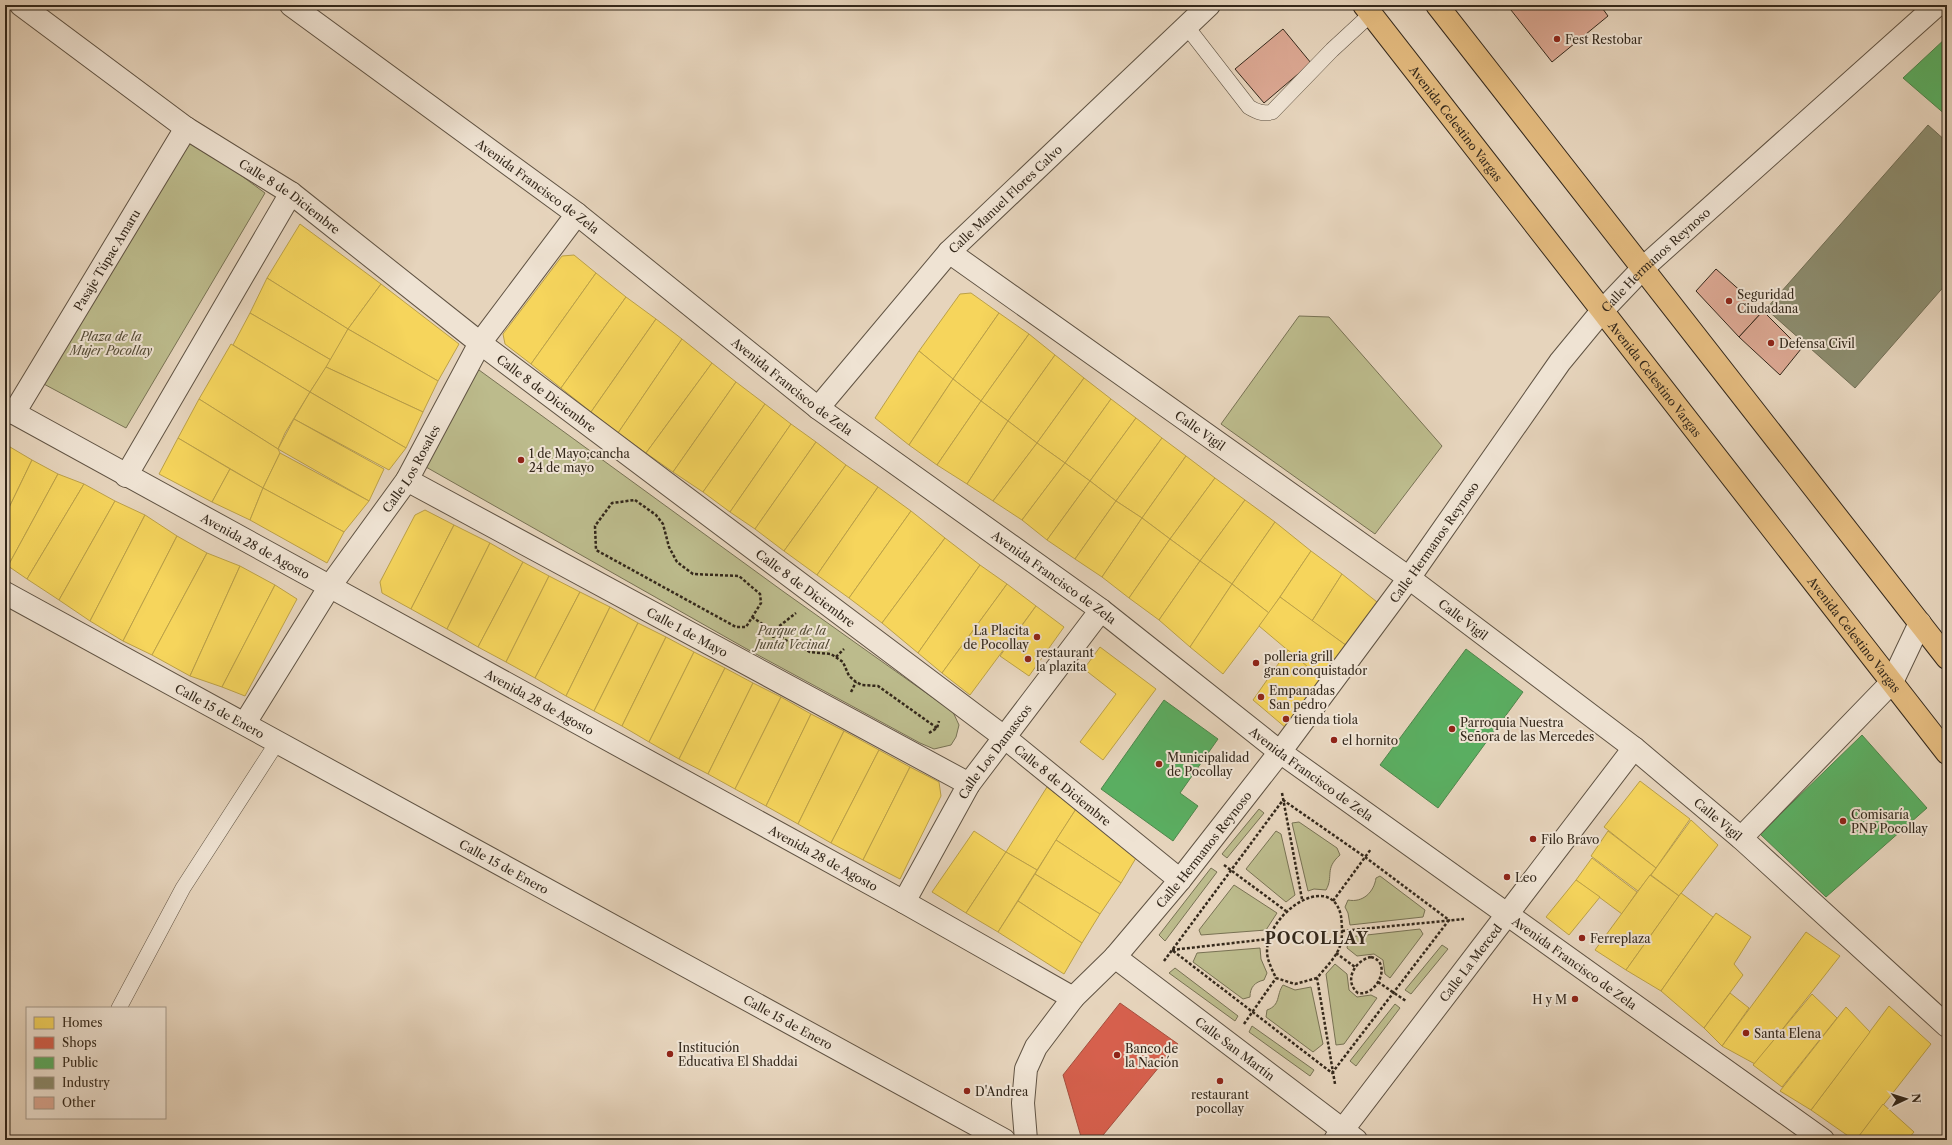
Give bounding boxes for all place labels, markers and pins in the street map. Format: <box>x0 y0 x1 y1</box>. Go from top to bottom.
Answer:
place label: Fest Restobar <box>1565 32 1642 47</box>
marker: Fest Restobar <box>1552 34 1562 44</box>
place label: Seguridad Ciudadana <box>1737 287 1799 316</box>
marker: Seguridad Ciudadana <box>1724 296 1734 306</box>
place label: Defensa Civil <box>1779 336 1855 351</box>
marker: Defensa Civil <box>1766 338 1776 348</box>
place label: 1 de Mayo;cancha 24 de mayo <box>529 446 631 475</box>
marker: 1 de Mayo;cancha 24 de mayo <box>516 455 526 465</box>
place label: La Placita de Pocollay <box>963 623 1030 652</box>
marker: La Placita de Pocollay <box>1032 632 1042 642</box>
place label: restaurant la plazita <box>1036 645 1095 674</box>
place label: polleria grill gran conquistador <box>1264 649 1367 678</box>
marker: restaurant la plazita <box>1023 654 1033 664</box>
marker: polleria grill gran conquistador <box>1251 658 1261 668</box>
place label: Empanadas San pedro <box>1269 683 1335 712</box>
marker: Empanadas San pedro <box>1256 692 1266 702</box>
place label: tienda tiola <box>1294 712 1359 727</box>
marker: tienda tiola <box>1281 714 1291 724</box>
place label: Parroquia Nuestra Señora de las Mercedes <box>1460 715 1594 744</box>
marker: Parroquia Nuestra Señora de las Mercedes <box>1447 724 1457 734</box>
place label: el hornito <box>1342 733 1398 748</box>
marker: el hornito <box>1329 735 1339 745</box>
place label: Municipalidad de Pocollay <box>1167 750 1250 779</box>
marker: Municipalidad de Pocollay <box>1154 759 1164 769</box>
place label: Comisaría PNP Pocollay <box>1851 807 1928 836</box>
marker: Comisaría PNP Pocollay <box>1838 816 1848 826</box>
place label: Filo Bravo <box>1541 832 1599 847</box>
marker: Filo Bravo <box>1528 834 1538 844</box>
place label: Leo <box>1515 870 1537 885</box>
marker: Leo <box>1502 872 1512 882</box>
place label: Ferreplaza <box>1590 931 1651 946</box>
marker: Ferreplaza <box>1577 933 1587 943</box>
place label: H y M <box>1532 992 1567 1007</box>
marker: H y M <box>1570 994 1580 1004</box>
place label: Santa Elena <box>1754 1026 1822 1041</box>
marker: Santa Elena <box>1741 1028 1751 1038</box>
place label: Institución Educativa El Shaddai <box>678 1040 798 1069</box>
place label: Banco de la Nación <box>1125 1041 1179 1070</box>
marker: Institución Educativa El Shaddai <box>665 1049 675 1059</box>
marker: Banco de la Nación <box>1112 1050 1122 1060</box>
marker: restaurant pocollay <box>1215 1076 1225 1086</box>
place label: D'Andrea <box>975 1084 1029 1099</box>
marker: D'Andrea <box>962 1086 972 1096</box>
place label: restaurant pocollay <box>1191 1087 1250 1116</box>

